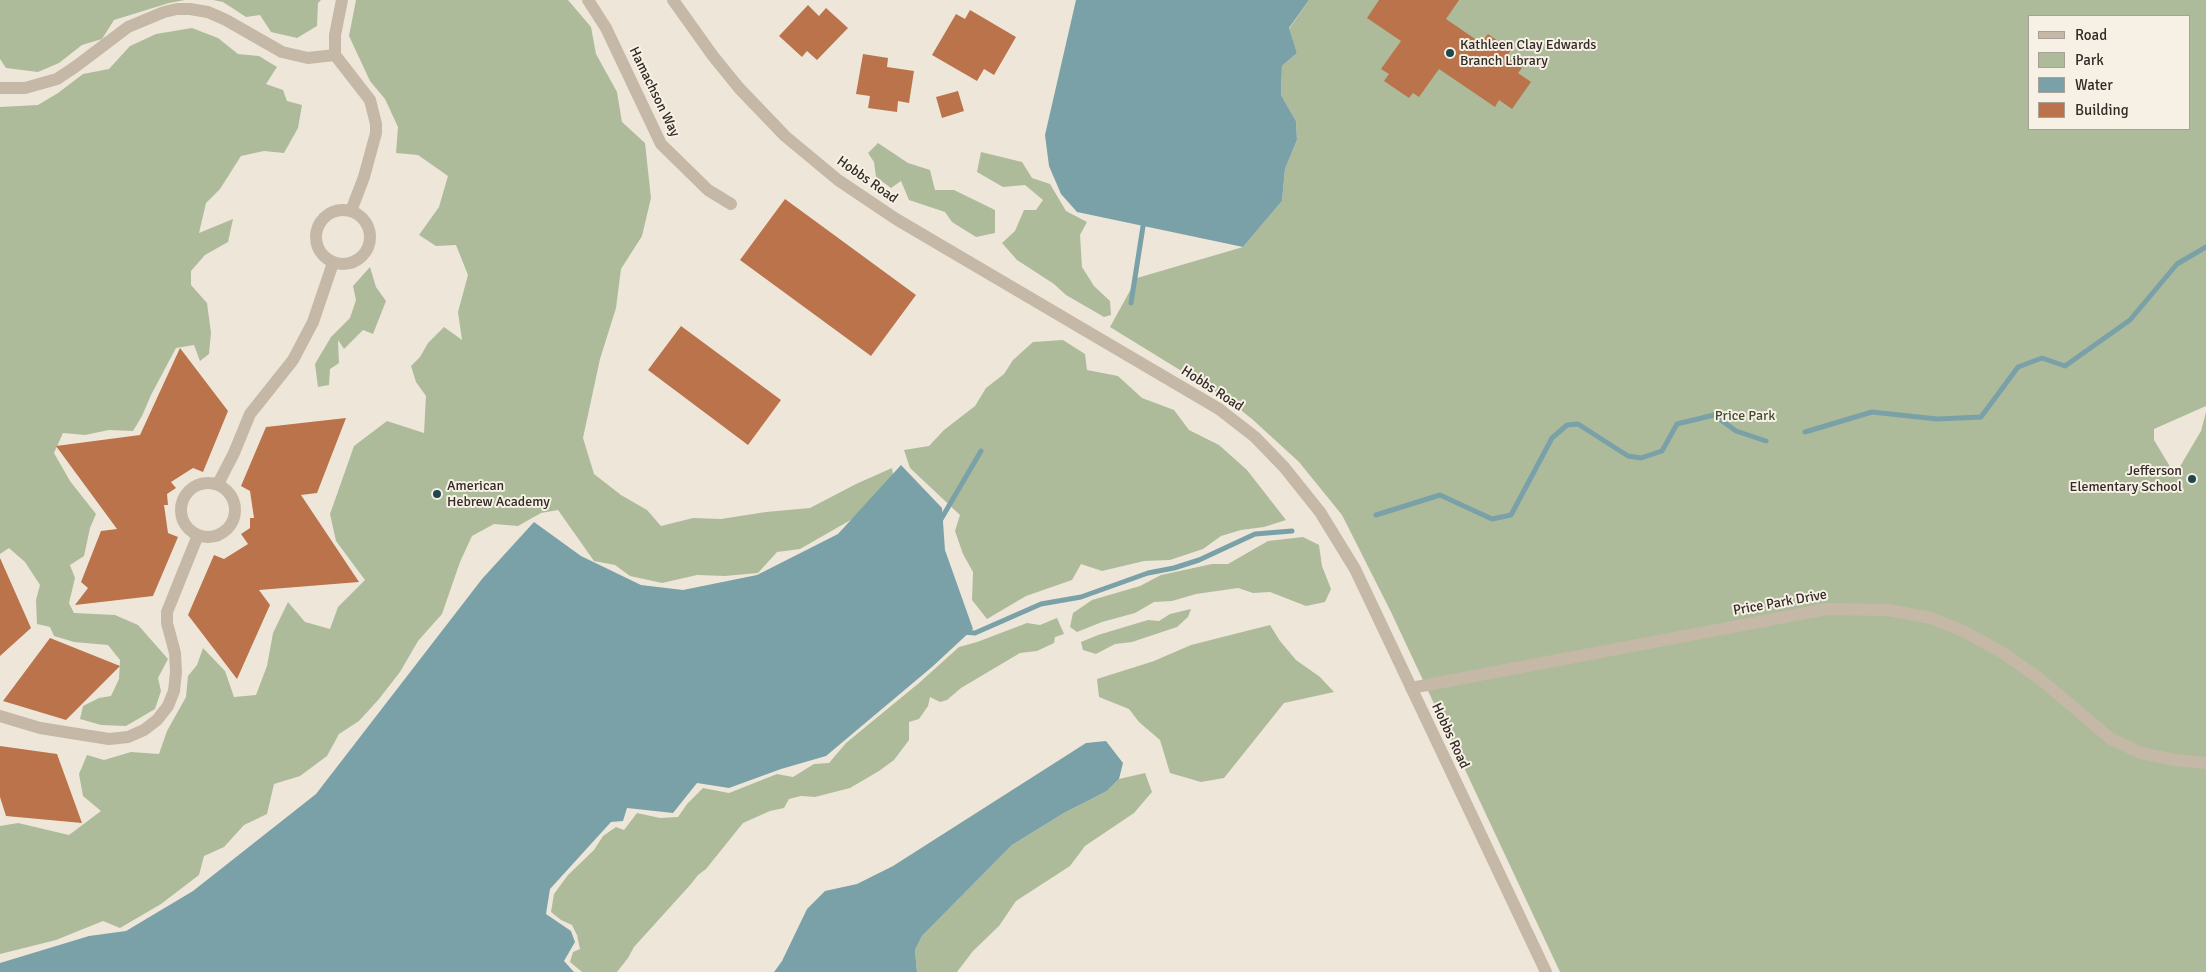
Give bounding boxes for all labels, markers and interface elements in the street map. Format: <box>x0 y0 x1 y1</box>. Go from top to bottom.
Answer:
legend <box>2028 15 2191 130</box>
text: Road <box>2075 26 2107 44</box>
place label: Kathleen Clay Edwards Branch Library <box>1460 37 1596 70</box>
street label: Hamachson Way <box>625 44 683 140</box>
marker: Kathleen Clay Edwards Branch Library <box>1444 47 1456 59</box>
text: Park <box>2075 51 2104 69</box>
text: Water <box>2075 76 2113 94</box>
text: Building <box>2075 101 2129 119</box>
street label: Hobbs Road <box>833 153 901 207</box>
street label: Hobbs Road <box>1178 363 1246 415</box>
park label: Price Park <box>1715 408 1775 424</box>
place label: Jefferson Elementary School <box>2069 463 2182 496</box>
marker: Jefferson Elementary School <box>2186 473 2198 485</box>
place label: American Hebrew Academy <box>447 478 550 511</box>
marker: American Hebrew Academy <box>431 488 443 500</box>
street label: Price Park Drive <box>1732 586 1828 620</box>
street label: Hobbs Road <box>1427 700 1473 772</box>

